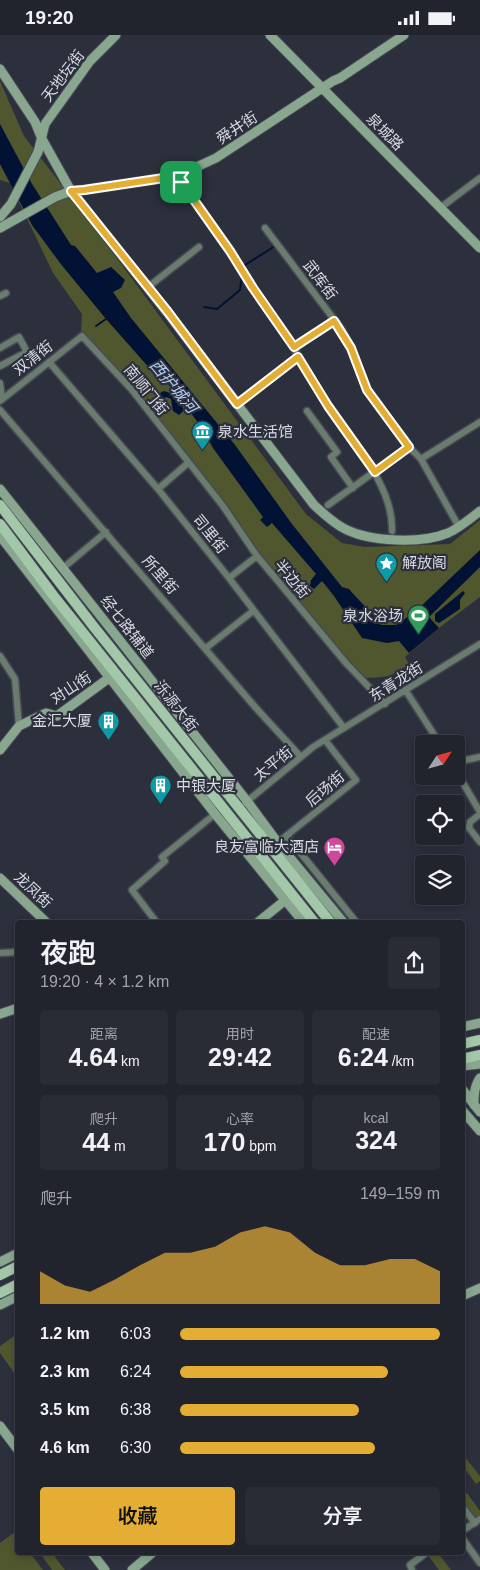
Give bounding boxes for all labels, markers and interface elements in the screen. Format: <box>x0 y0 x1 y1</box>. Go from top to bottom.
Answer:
text: 19:20 <box>25 7 74 28</box>
street label: 天地坛街 <box>38 47 87 105</box>
street label: 舜井街 <box>213 108 260 147</box>
street label: 泉城路 <box>363 110 407 154</box>
pin <box>160 161 202 203</box>
icon: arrive <box>167 168 195 196</box>
street label: 武库街 <box>300 257 341 303</box>
street label: 双清街 <box>10 337 56 378</box>
water label: 西护城河 <box>147 356 203 419</box>
street label: 南顺门街 <box>121 361 172 418</box>
museum icon: 泉水生活馆 <box>190 420 214 451</box>
place label: 泉水生活馆 <box>218 423 293 440</box>
street label: 司里街 <box>190 511 231 557</box>
place icon: 解放阁 <box>374 551 398 582</box>
street label: 所里街 <box>139 552 182 597</box>
place label: 解放阁 <box>402 554 447 571</box>
street label: 半边街 <box>271 556 313 601</box>
street label: 经七路辅道 <box>98 592 157 661</box>
sports icon: 泉水浴场 <box>407 604 431 635</box>
place label: 泉水浴场 <box>343 607 403 624</box>
street label: 东青龙街 <box>366 658 426 705</box>
street label: 对山街 <box>47 668 94 707</box>
street label: 泺源大街 <box>151 677 202 735</box>
building icon: 金汇大厦 <box>96 709 120 740</box>
place label: 金汇大厦 <box>32 712 92 729</box>
north arrow <box>415 735 465 785</box>
map controls <box>415 735 465 905</box>
street label: 太平街 <box>250 743 296 784</box>
street label: 后场街 <box>302 768 347 810</box>
building icon: 中银大厦 <box>148 774 172 805</box>
place label: 中银大厦 <box>176 777 236 794</box>
button: locate <box>415 795 465 845</box>
hotel icon: 良友富临大酒店 <box>323 835 347 866</box>
place label: 良友富临大酒店 <box>214 838 319 855</box>
button: layers <box>415 855 465 905</box>
street label: 龙凤街 <box>11 868 56 911</box>
button: share <box>388 937 440 989</box>
text: 夜跑 <box>40 938 96 969</box>
text: 19:20 · 4 × 1.2 km <box>40 973 169 990</box>
text: 距离 <box>90 1026 118 1042</box>
text: 用时 <box>226 1026 254 1042</box>
text: 配速 <box>362 1026 390 1042</box>
text: 4.64 <box>68 1043 117 1071</box>
text: 29:42 <box>208 1043 272 1071</box>
text: 6:24 <box>338 1043 388 1071</box>
text: km <box>117 1053 140 1069</box>
text: /km <box>388 1053 414 1069</box>
text: kcal <box>364 1110 388 1126</box>
text: 爬升 <box>90 1111 118 1127</box>
text: 心率 <box>226 1111 254 1127</box>
text: 324 <box>355 1126 397 1154</box>
text: 44 <box>82 1128 110 1156</box>
text: 170 <box>204 1128 245 1156</box>
text: m <box>110 1138 126 1154</box>
text: bpm <box>245 1138 276 1154</box>
text: 149–159 m <box>360 1185 440 1202</box>
text: 爬升 <box>40 1190 72 1207</box>
text: 1.2 km <box>40 1325 90 1342</box>
text: 6:03 <box>120 1325 151 1342</box>
text: 2.3 km <box>40 1363 90 1380</box>
text: 6:24 <box>120 1363 151 1380</box>
text: 3.5 km <box>40 1401 90 1418</box>
text: 6:38 <box>120 1401 151 1418</box>
text: 4.6 km <box>40 1439 90 1456</box>
text: 6:30 <box>120 1439 151 1456</box>
button: 收藏 <box>40 1487 235 1545</box>
button: 分享 <box>245 1487 440 1545</box>

